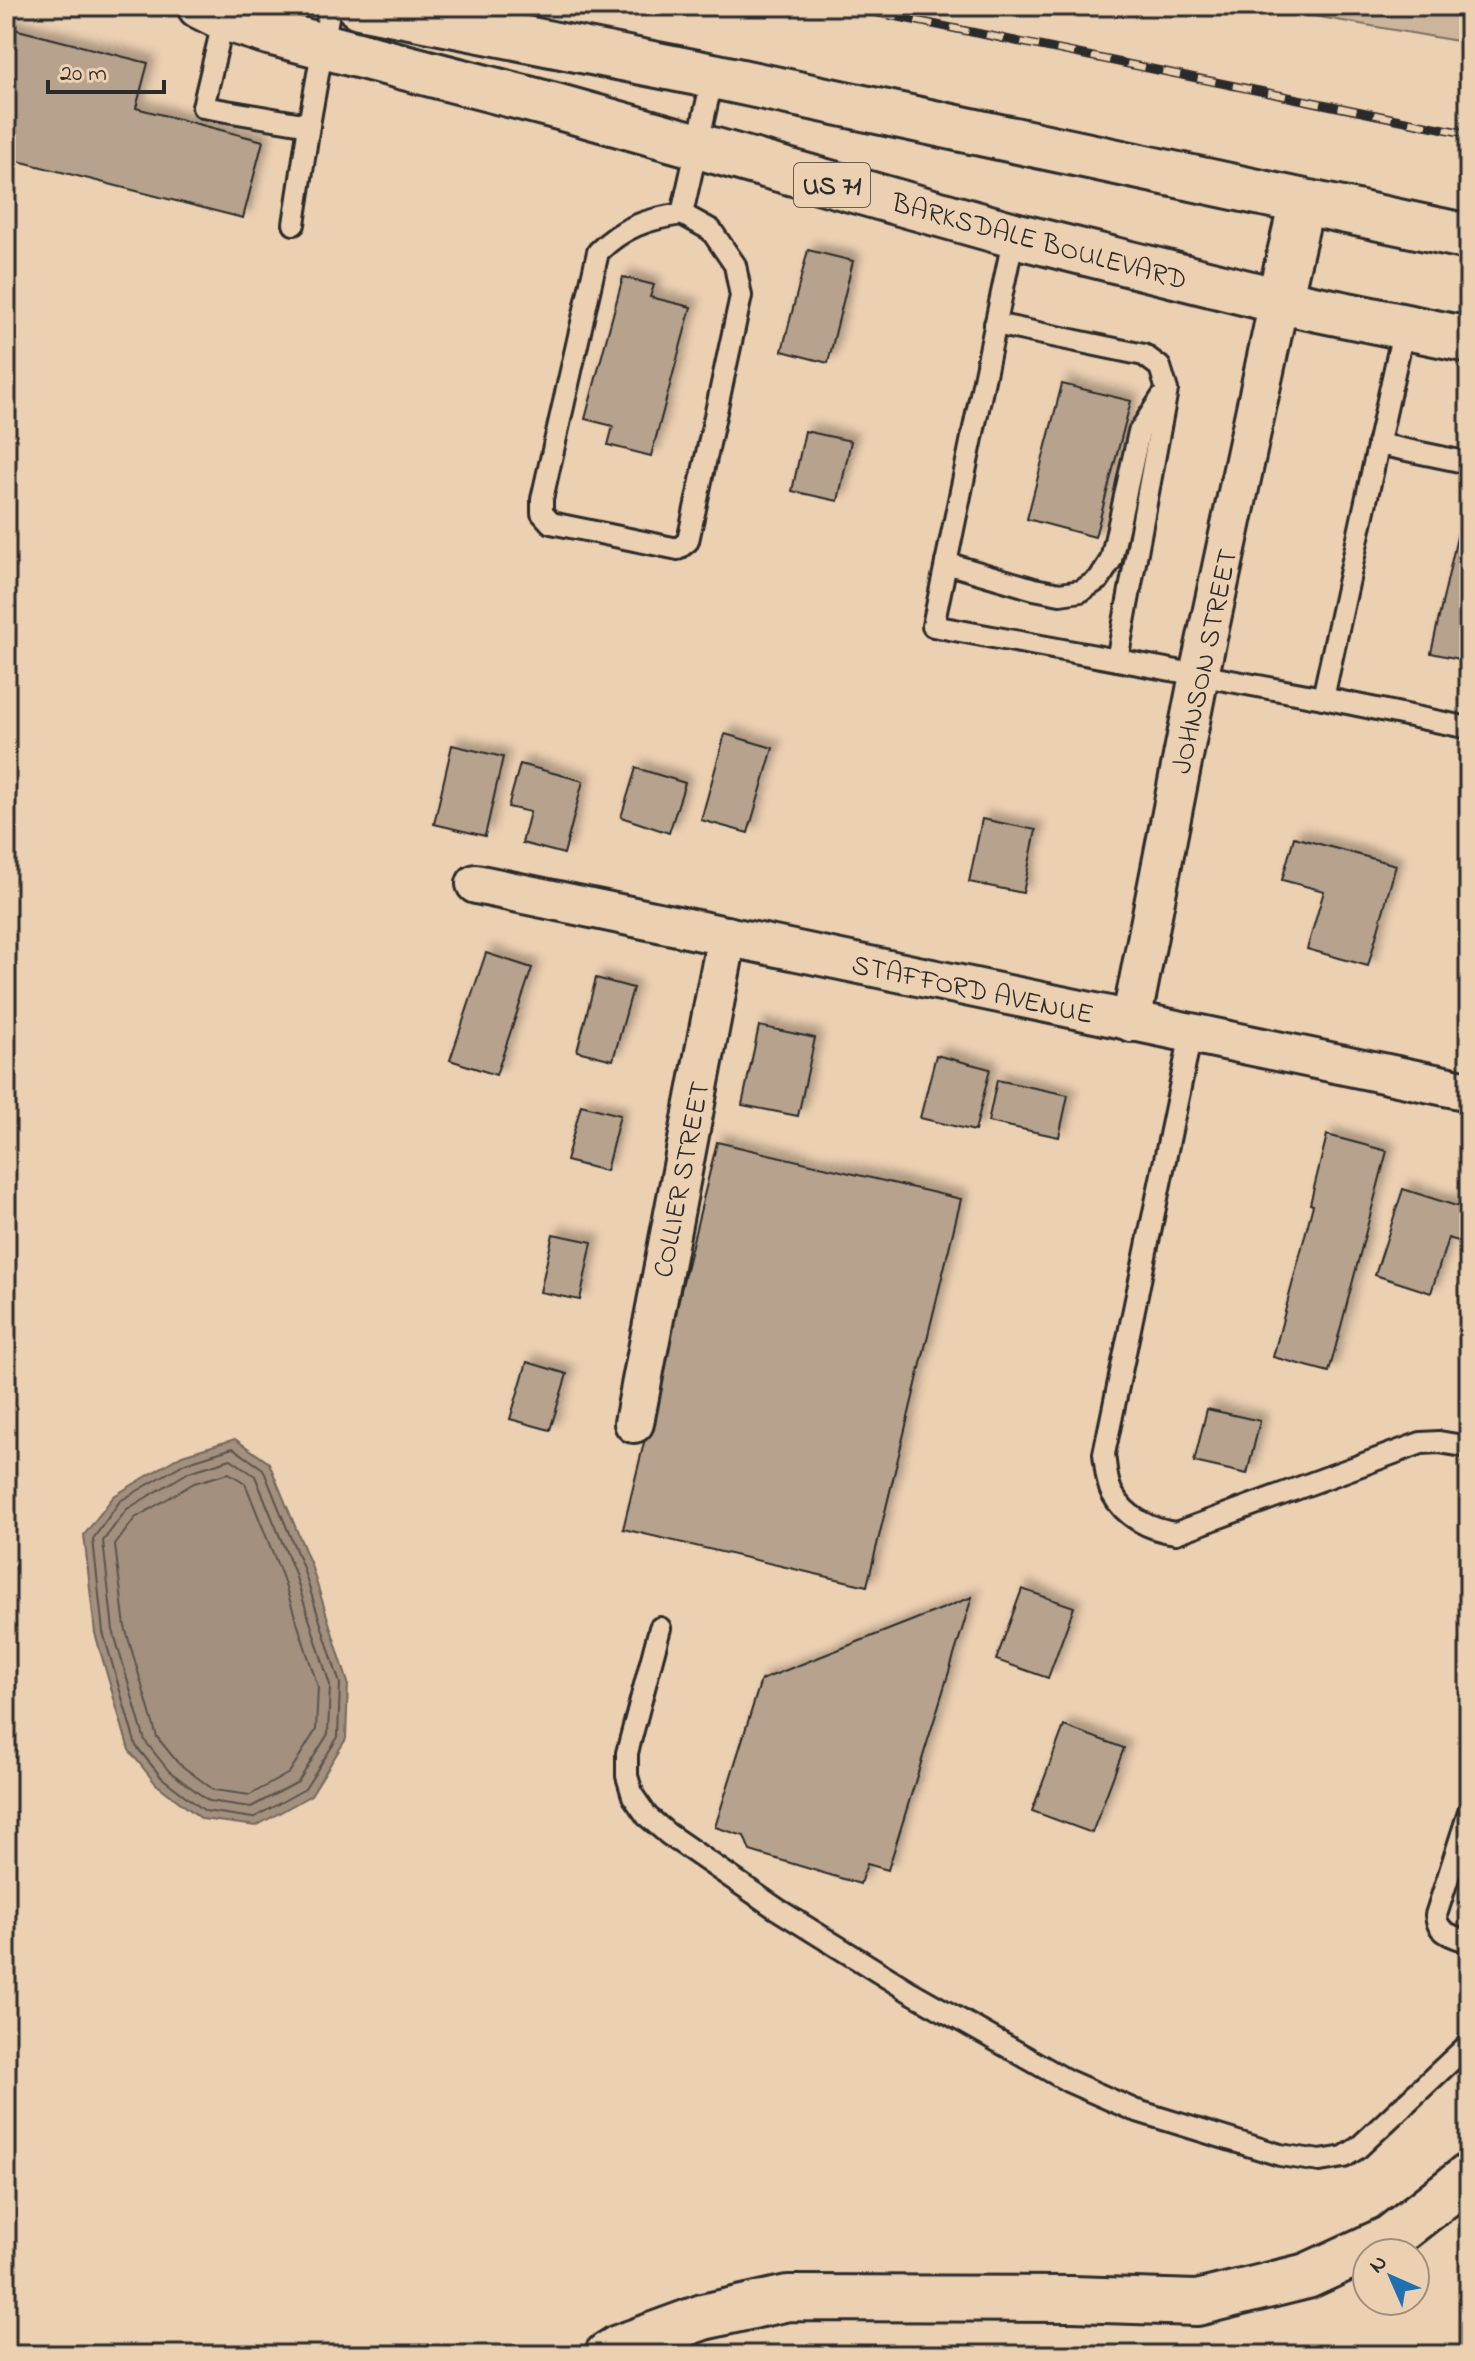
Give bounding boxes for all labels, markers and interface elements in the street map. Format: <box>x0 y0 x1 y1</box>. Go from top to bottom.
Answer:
scale bar <box>48 44 164 94</box>
text: 20 m <box>60 57 107 92</box>
road number: US 71 <box>794 163 870 207</box>
street label: BARKSDALE BOULEVARD <box>886 184 1191 303</box>
street label: JOHNSON STREET <box>1163 545 1250 778</box>
street label: STAFFORD AVENUE <box>848 946 1097 1037</box>
street label: COLLIER STREET <box>644 1078 723 1281</box>
north arrow <box>1351 2237 1431 2317</box>
text: N <box>1362 2248 1396 2282</box>

